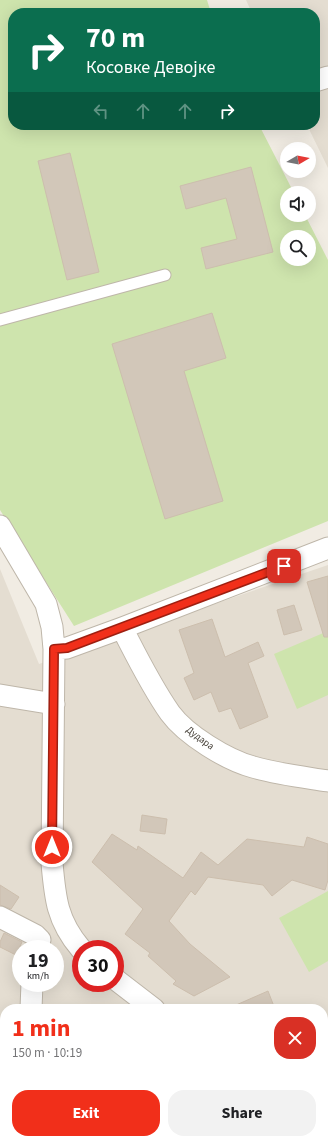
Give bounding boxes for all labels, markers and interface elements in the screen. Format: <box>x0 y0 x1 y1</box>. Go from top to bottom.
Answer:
text: 70 m <box>86 18 145 58</box>
icon: right <box>20 24 72 76</box>
text: Косовке Девојке <box>86 55 215 80</box>
icon: left <box>90 100 112 122</box>
icon: ahead <box>132 100 154 122</box>
icon: ahead <box>174 100 196 122</box>
icon: right <box>216 100 238 122</box>
north arrow <box>280 142 316 178</box>
map controls <box>280 142 316 266</box>
button: sound <box>280 186 316 222</box>
button: search <box>280 230 316 266</box>
pin <box>267 549 301 583</box>
icon: arrive <box>273 555 295 577</box>
street label: Дудара <box>183 723 217 753</box>
position arrow <box>31 826 73 868</box>
speed limit sign: 30 <box>72 940 124 992</box>
text: 19 <box>27 947 49 975</box>
text: km/h <box>27 969 49 983</box>
text: 1 min <box>12 1011 70 1046</box>
button: close <box>274 1017 316 1059</box>
text: 150 m · 10:19 <box>12 1044 82 1062</box>
button: Exit <box>12 1090 160 1136</box>
button: Share <box>168 1090 316 1136</box>

